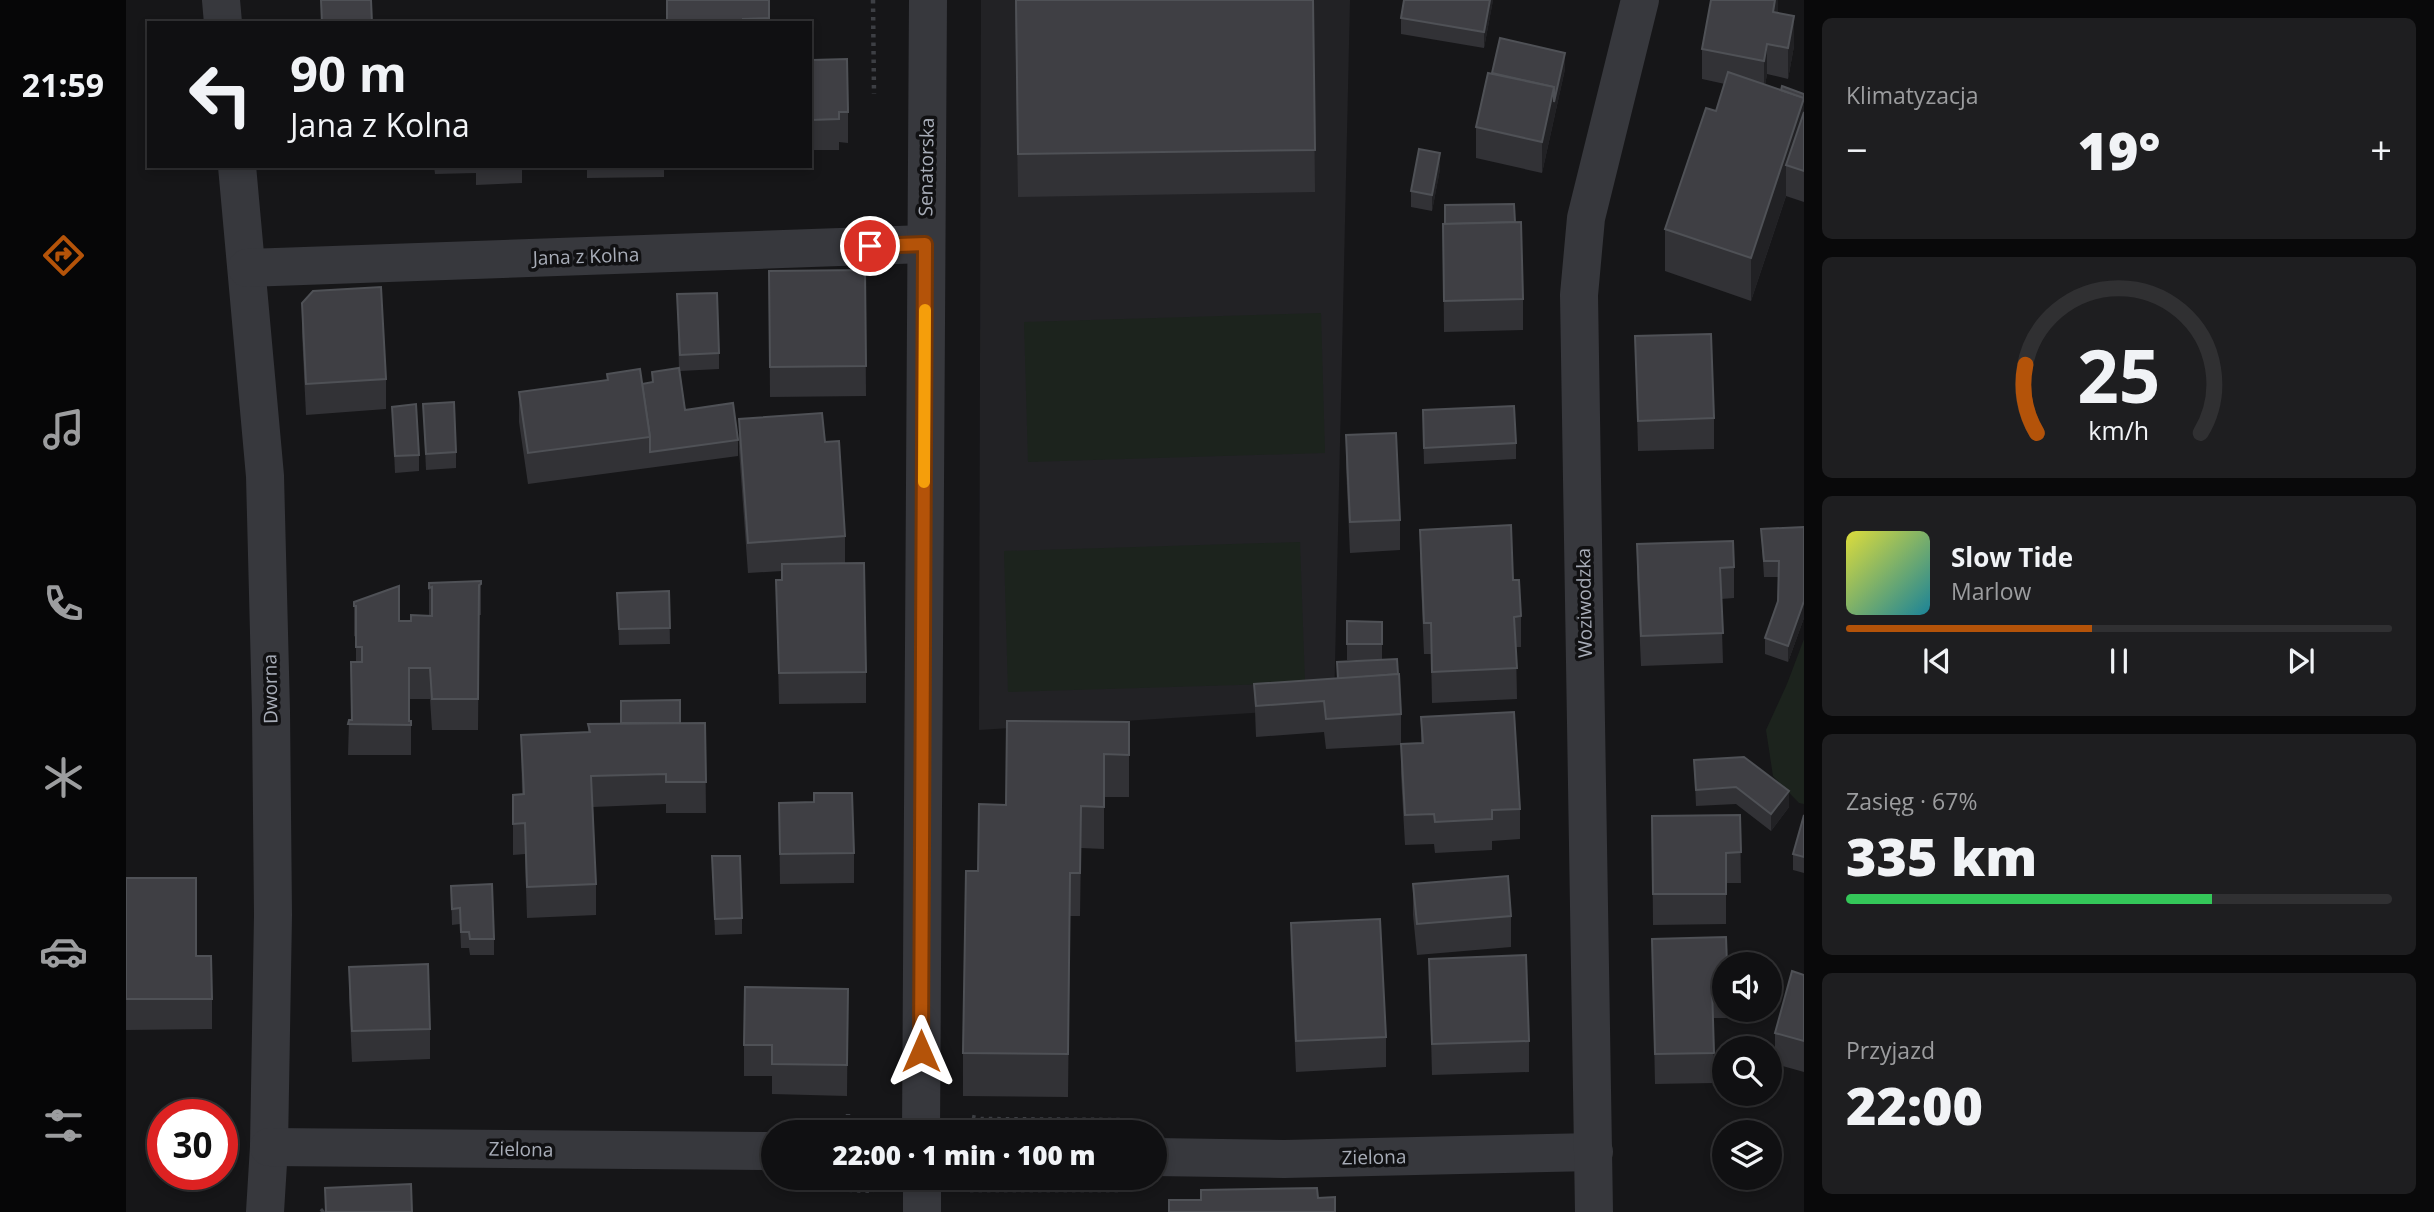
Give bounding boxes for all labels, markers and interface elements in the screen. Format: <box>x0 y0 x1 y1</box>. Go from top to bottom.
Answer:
text: 90 m <box>290 40 407 106</box>
icon: left <box>175 49 266 140</box>
text: 21:59 <box>22 63 104 106</box>
text: Klimatyzacja <box>1846 79 1979 111</box>
text: Jana z Kolna <box>290 103 470 146</box>
text: 19° <box>2078 114 2160 185</box>
street label: Senatorska <box>912 117 940 217</box>
text: − <box>1846 123 1868 175</box>
text: + <box>2370 123 2392 175</box>
pin <box>840 216 900 276</box>
icon: arrive <box>851 227 889 265</box>
icon: directions <box>39 231 88 280</box>
street label: Jana z Kolna <box>530 241 640 271</box>
text: 25 <box>2077 326 2161 425</box>
icon: music <box>39 405 88 454</box>
text: km/h <box>2089 413 2149 447</box>
text: Slow Tide <box>1951 539 2073 575</box>
street label: Woziwodzka <box>1570 548 1598 658</box>
text: Marlow <box>1951 575 2031 607</box>
icon: phone <box>39 579 88 628</box>
icon: previous <box>1918 642 1956 680</box>
icon: pause <box>2100 642 2138 680</box>
icon: next <box>2282 642 2320 680</box>
street label: Dworna <box>256 654 284 724</box>
icon: climate <box>39 753 88 802</box>
text: Zasięg · 67% <box>1846 785 1977 817</box>
text: 335 km <box>1846 820 2037 891</box>
icon: car <box>39 927 88 976</box>
map controls <box>1712 952 1782 1190</box>
button: sound <box>1712 952 1782 1022</box>
position arrow <box>884 1014 958 1088</box>
text: Przyjazd <box>1846 1034 1935 1066</box>
button: search <box>1712 1036 1782 1106</box>
text: 22:00 <box>1846 1069 1983 1140</box>
speed limit sign: 30 <box>147 1099 238 1190</box>
icon: filters <box>39 1101 88 1150</box>
button: layers <box>1712 1120 1782 1190</box>
street label: Zielona <box>488 1135 554 1163</box>
text: 22:00 · 1 min · 100 m <box>833 1137 1095 1173</box>
street label: Zielona <box>1341 1143 1407 1171</box>

